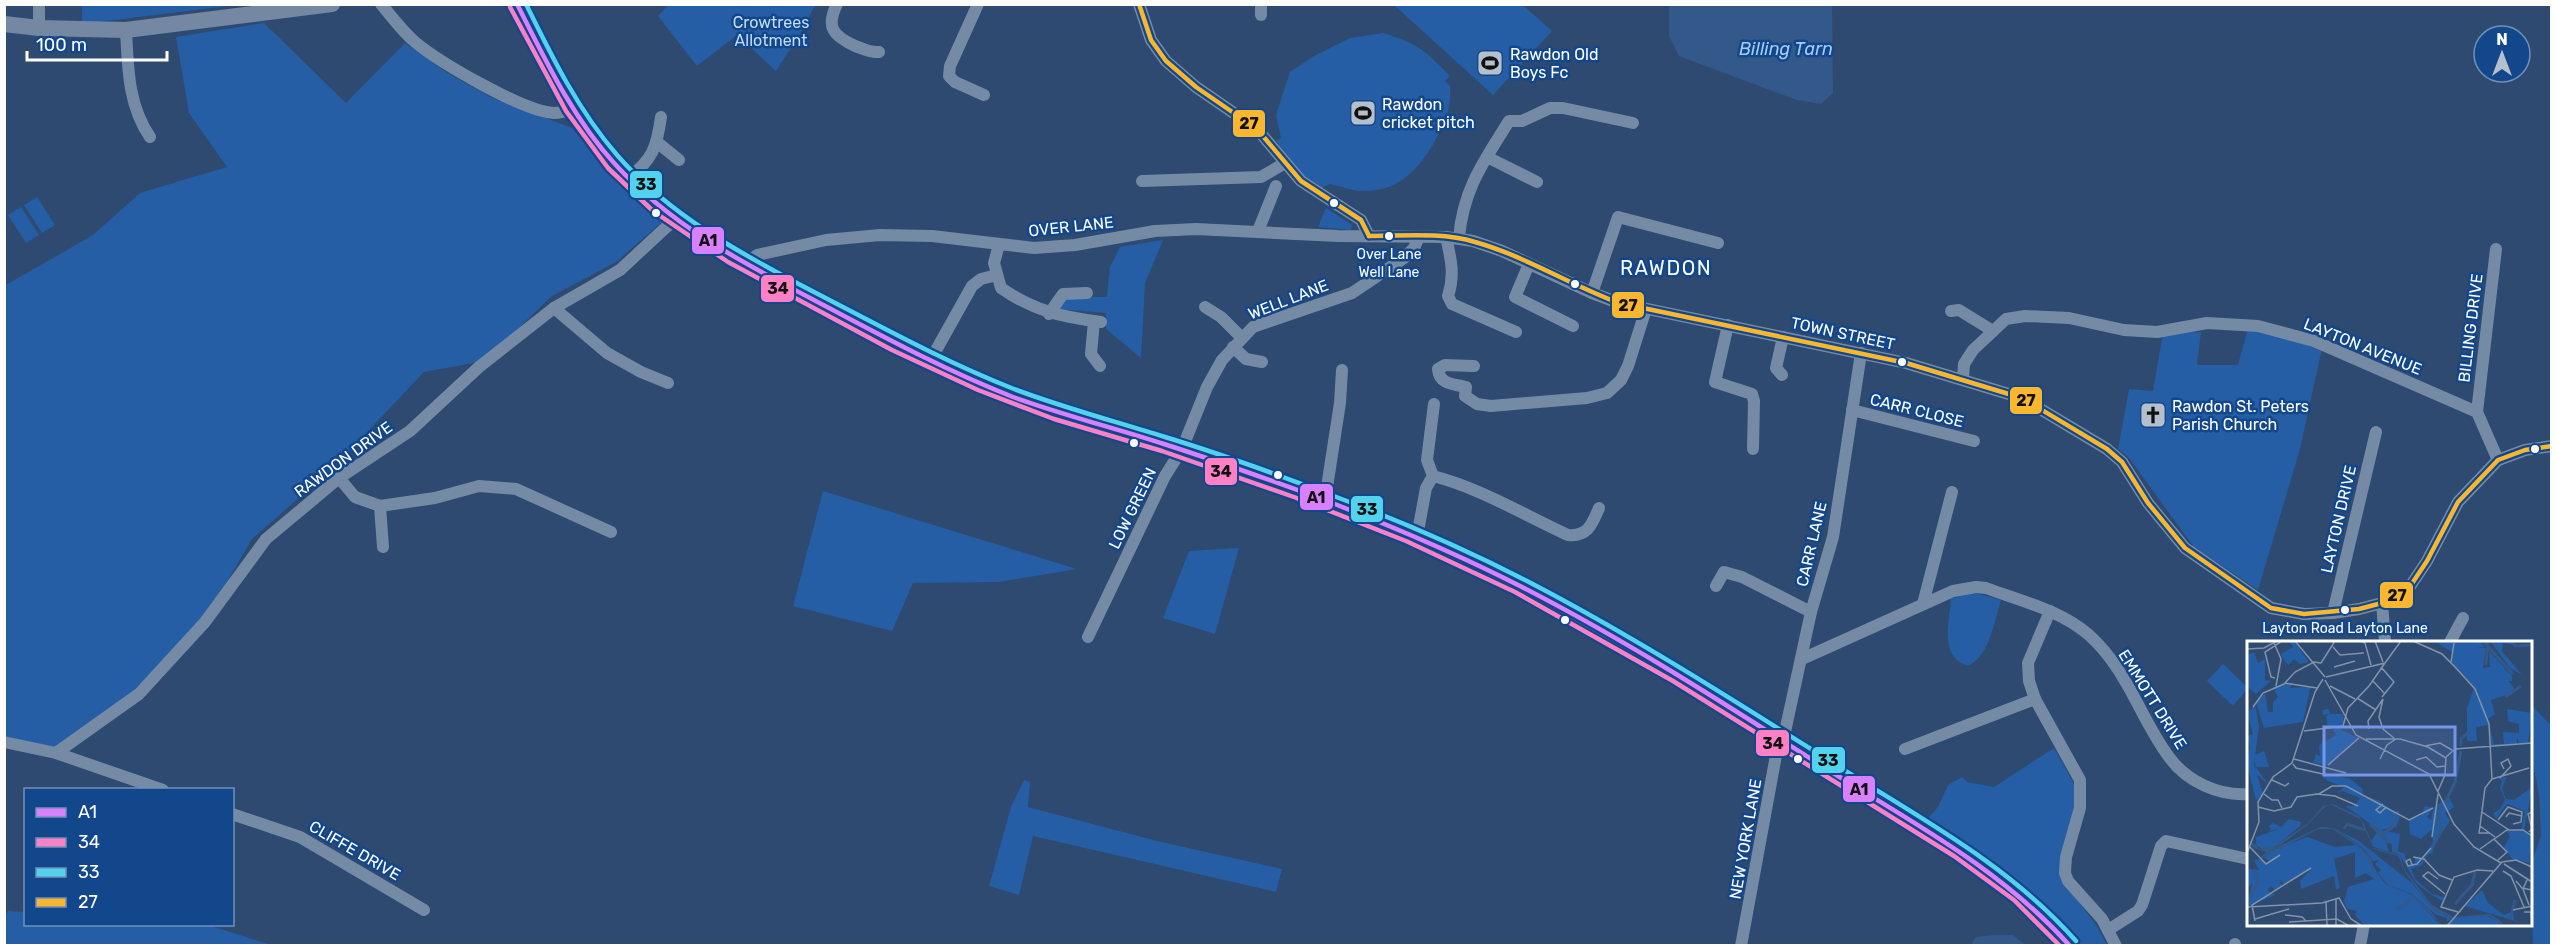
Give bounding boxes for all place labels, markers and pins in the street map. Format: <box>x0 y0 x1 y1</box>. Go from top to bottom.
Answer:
place label: Rawdon Old Boys Fc <box>1510 45 1598 82</box>
sports icon: Rawdon Old Boys Fc <box>1475 48 1505 78</box>
place label: Rawdon cricket pitch <box>1382 95 1475 132</box>
sports icon: Rawdon cricket pitch <box>1348 98 1378 128</box>
unlabelled marker <box>1328 197 1340 209</box>
unlabelled marker <box>650 207 662 219</box>
marker: Over Lane Well Lane <box>1383 230 1395 242</box>
place label: Over Lane Well Lane <box>1356 246 1422 281</box>
unlabelled marker <box>1569 278 1581 290</box>
unlabelled marker <box>1896 356 1908 368</box>
place label: Rawdon St. Peters Parish Church <box>2172 397 2309 434</box>
church icon: Rawdon St. Peters Parish Church <box>2138 400 2168 430</box>
unlabelled marker <box>1128 437 1140 449</box>
unlabelled marker <box>2529 443 2541 455</box>
unlabelled marker <box>1272 469 1284 481</box>
marker: Layton Road Layton Lane <box>2339 604 2351 616</box>
unlabelled marker <box>1559 614 1571 626</box>
place label: Layton Road Layton Lane <box>2262 620 2428 637</box>
unlabelled marker <box>1792 753 1804 765</box>

